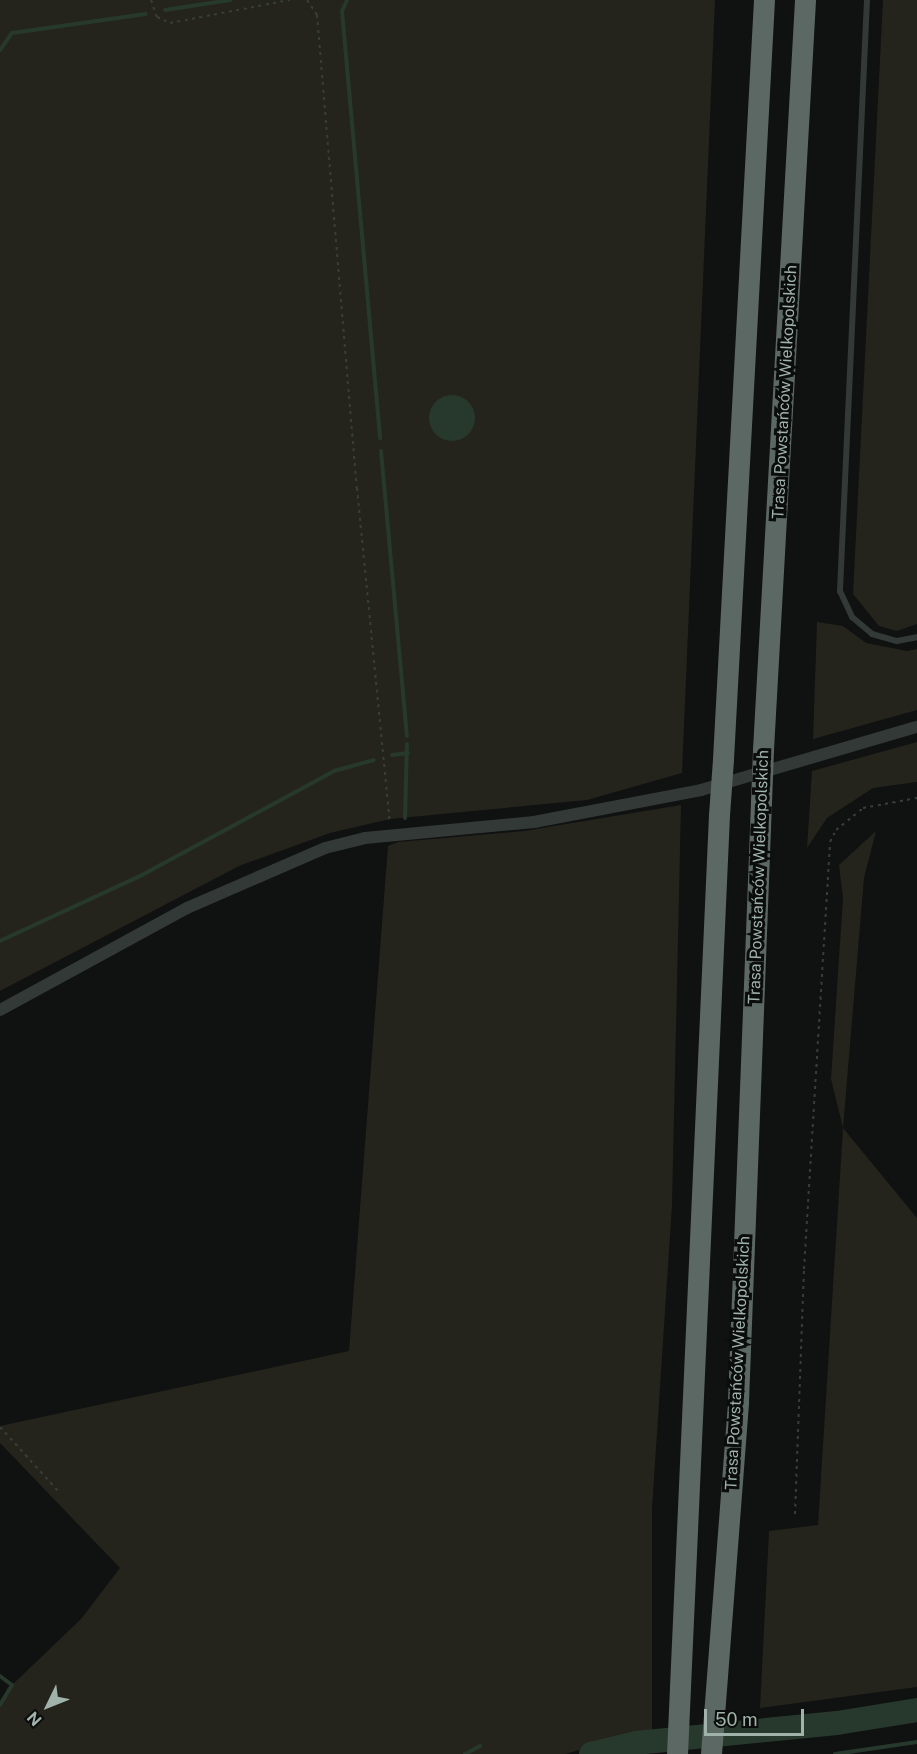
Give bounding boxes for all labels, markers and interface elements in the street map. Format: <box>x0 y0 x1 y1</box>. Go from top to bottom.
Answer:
street label: Trasa Powstańców Wielkopolskich <box>769 264 801 520</box>
street label: Trasa Powstańców Wielkopolskich <box>745 749 773 1005</box>
street label: Trasa Powstańców Wielkopolskich <box>722 1235 754 1491</box>
north arrow <box>18 1676 78 1736</box>
scale bar <box>707 1697 808 1735</box>
text: N <box>23 1708 46 1730</box>
text: 50 m <box>715 1709 758 1730</box>

